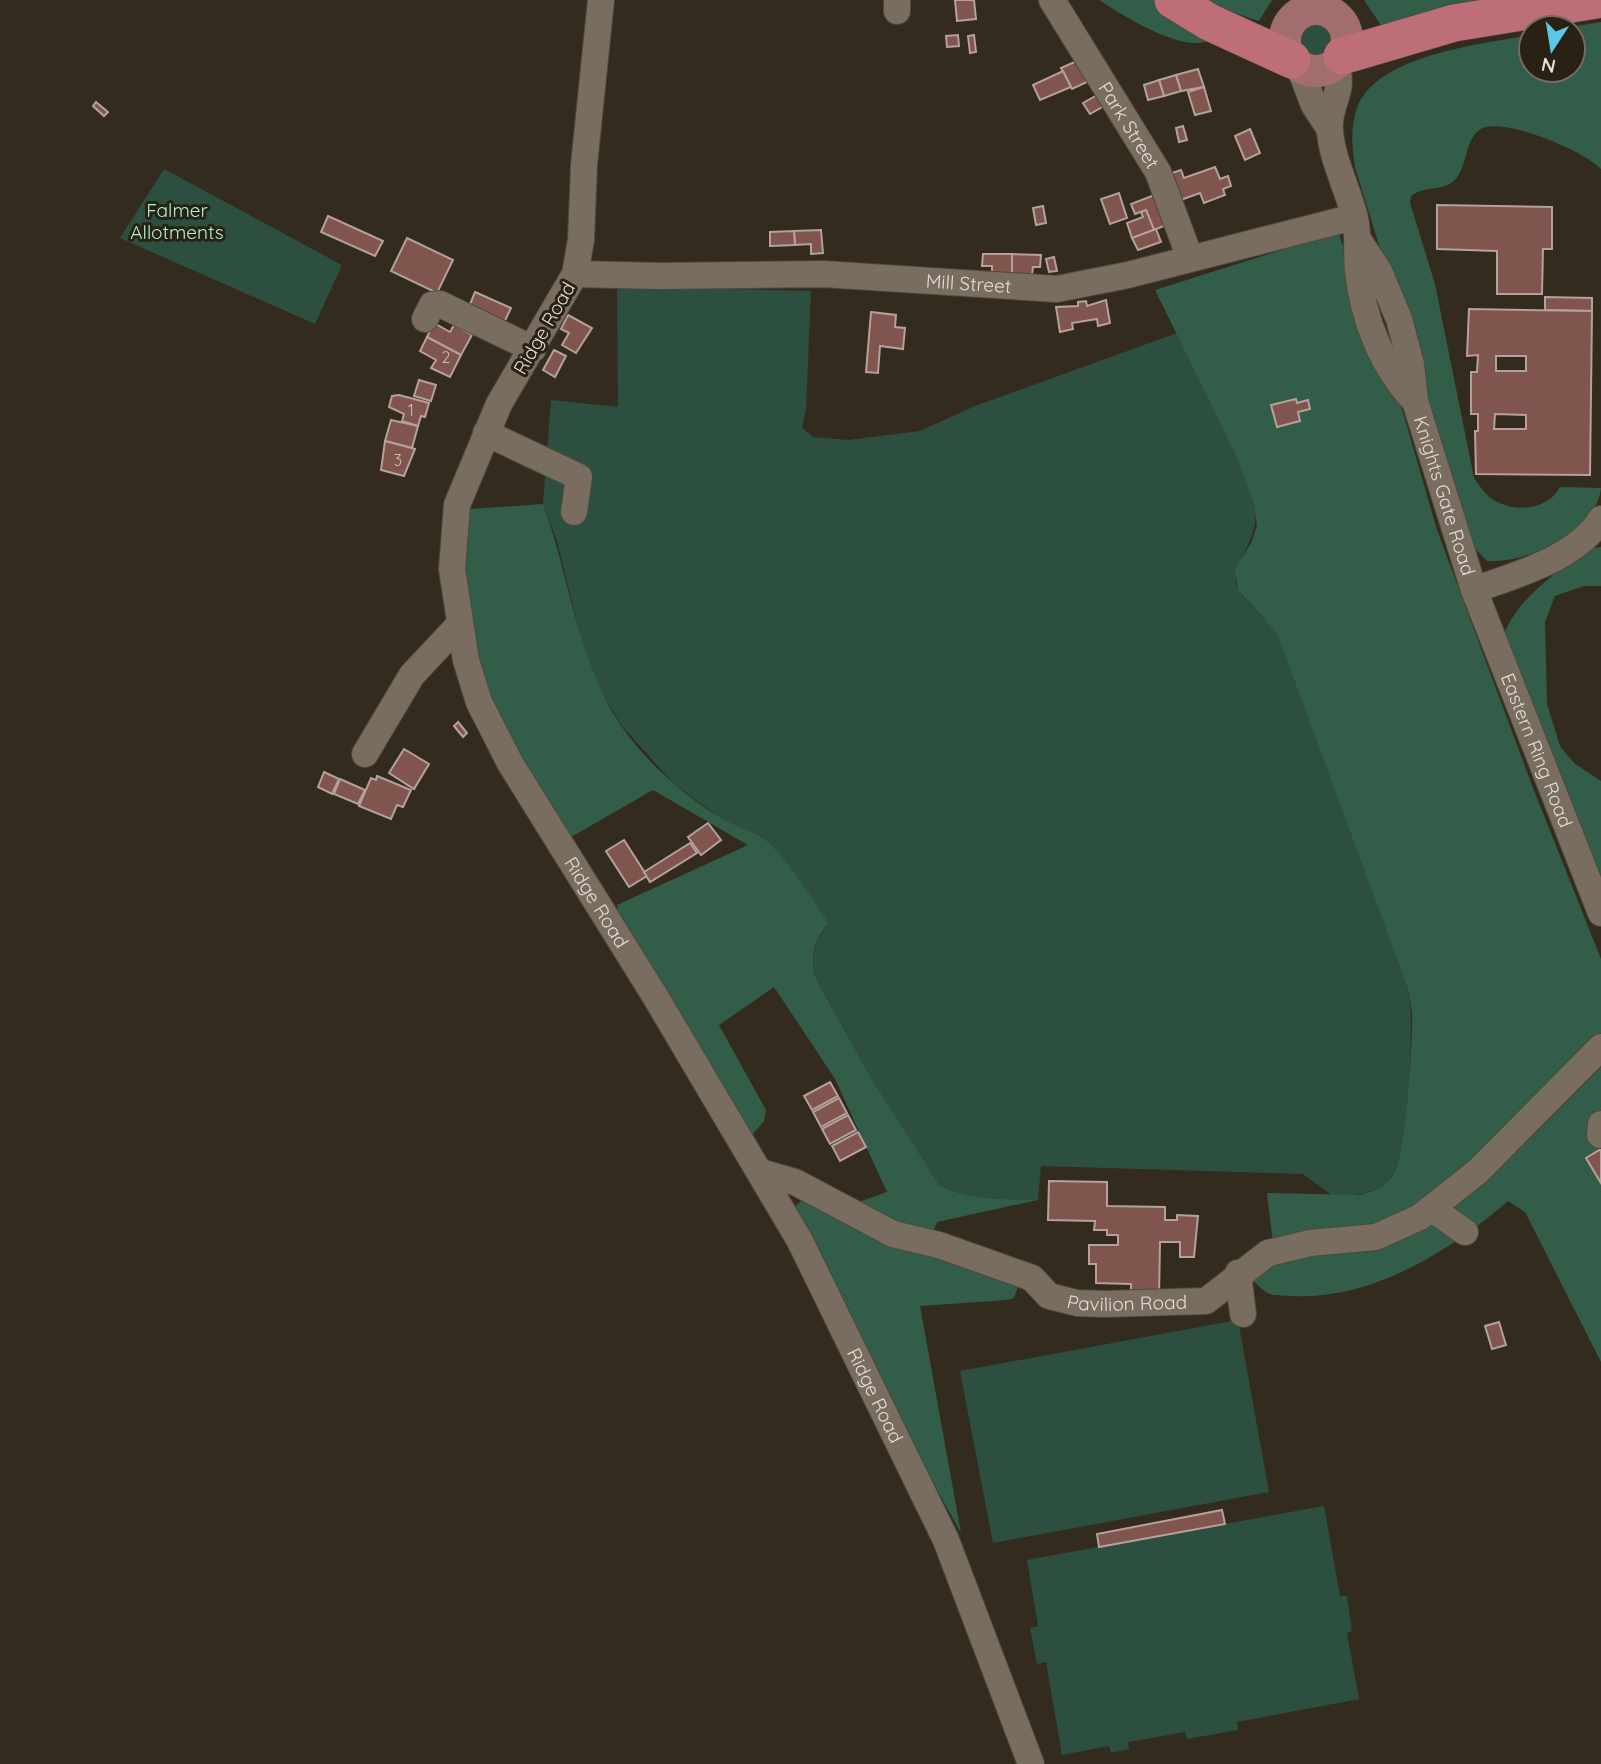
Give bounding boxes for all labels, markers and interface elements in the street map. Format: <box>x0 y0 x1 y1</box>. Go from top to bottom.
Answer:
north arrow <box>1517 14 1587 84</box>
text: N <box>1539 52 1558 79</box>
street label: Park Street <box>1093 77 1165 173</box>
park label: Falmer Allotments <box>130 198 224 244</box>
street label: Mill Street <box>925 269 1012 298</box>
street label: Ridge Road <box>508 277 580 379</box>
house number: 2 <box>442 347 451 367</box>
house number: 1 <box>408 400 414 420</box>
street label: Knights Gate Road <box>1408 413 1481 578</box>
house number: 3 <box>394 450 402 470</box>
street label: Eastern Ring Road <box>1496 670 1578 831</box>
street label: Ridge Road <box>559 852 634 952</box>
street label: Pavilion Road <box>1064 1289 1187 1316</box>
street label: Ridge Road <box>842 1344 909 1447</box>

